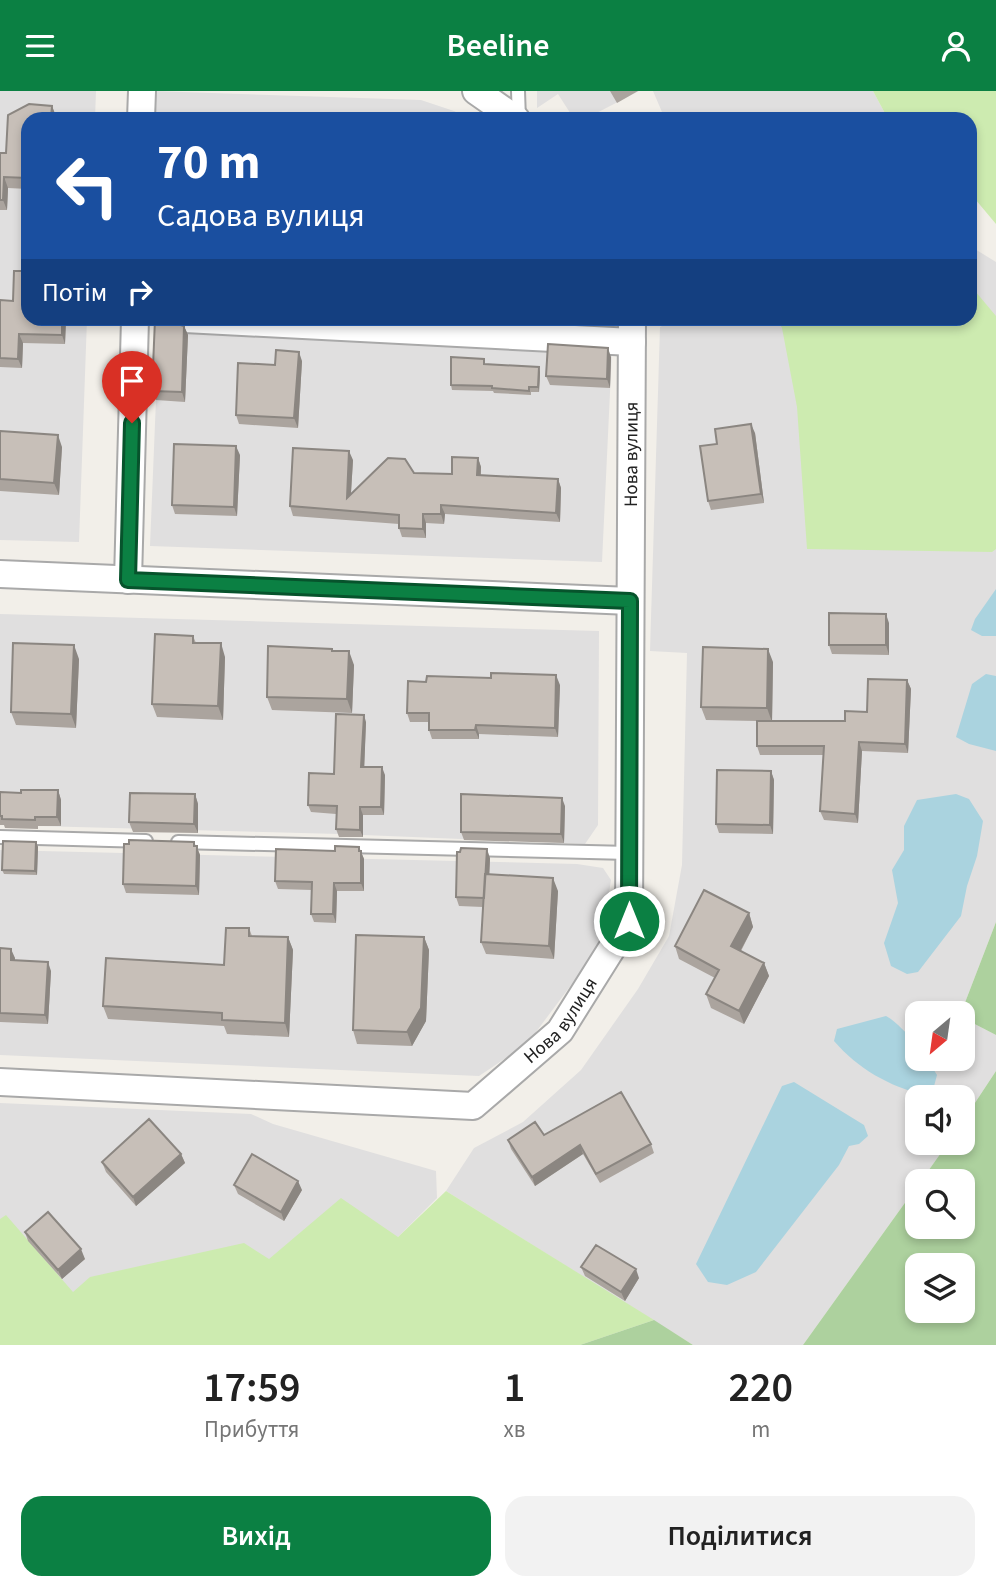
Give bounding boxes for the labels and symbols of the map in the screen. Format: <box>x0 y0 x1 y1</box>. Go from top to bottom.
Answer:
pin <box>102 351 162 423</box>
street label: Нова вулиця <box>618 402 645 507</box>
position arrow <box>592 884 666 958</box>
street label: Нова вулиця <box>518 972 604 1070</box>
north arrow <box>905 1001 975 1071</box>

